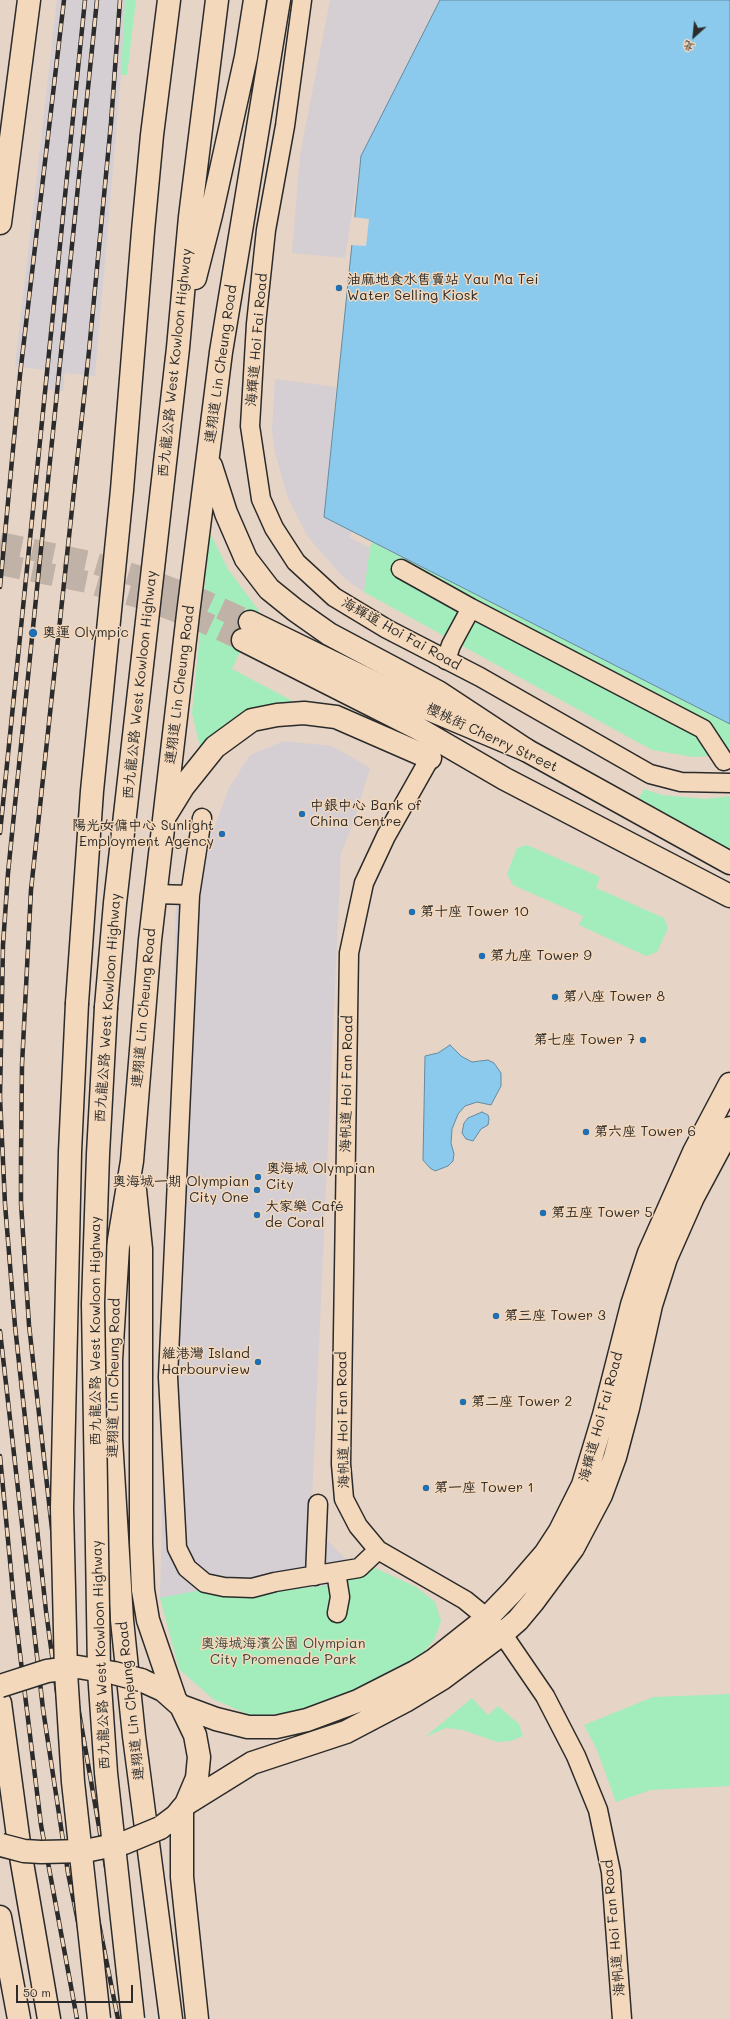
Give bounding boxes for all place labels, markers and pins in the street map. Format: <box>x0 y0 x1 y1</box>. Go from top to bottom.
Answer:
place label: 油麻地食水售賣站 Yau Ma Tei Water Selling Kiosk <box>347 272 539 304</box>
marker: 油麻地食水售賣站 Yau Ma Tei Water Selling Kiosk <box>334 283 344 293</box>
place label: 奧運 Olympic <box>42 625 129 641</box>
marker: 奧運 Olympic <box>27 627 39 639</box>
place label: 中銀中心 Bank of China Centre <box>310 798 421 830</box>
marker: 中銀中心 Bank of China Centre <box>297 809 307 819</box>
place label: 陽光女傭中心 Sunlight Employment Agency <box>72 818 214 850</box>
marker: 陽光女傭中心 Sunlight Employment Agency <box>217 829 227 839</box>
place label: 第十座 Tower 10 <box>420 904 529 920</box>
marker: 第十座 Tower 10 <box>407 907 417 917</box>
place label: 第九座 Tower 9 <box>490 948 592 964</box>
marker: 第九座 Tower 9 <box>477 951 487 961</box>
place label: 第八座 Tower 8 <box>563 989 665 1005</box>
marker: 第八座 Tower 8 <box>550 992 560 1002</box>
place label: 第七座 Tower 7 <box>534 1032 635 1048</box>
marker: 第七座 Tower 7 <box>638 1035 648 1045</box>
place label: 第六座 Tower 6 <box>594 1124 696 1140</box>
marker: 第六座 Tower 6 <box>581 1127 591 1137</box>
place label: 奧海城 Olympian City <box>266 1161 375 1194</box>
marker: 奧海城 Olympian City <box>253 1172 263 1182</box>
place label: 奧海城一期 Olympian City One <box>112 1174 249 1206</box>
marker: 奧海城一期 Olympian City One <box>252 1185 262 1195</box>
place label: 大家樂 Café de Coral <box>265 1199 344 1232</box>
place label: 第五座 Tower 5 <box>551 1205 653 1221</box>
marker: 第五座 Tower 5 <box>538 1208 548 1218</box>
marker: 大家樂 Café de Coral <box>252 1210 262 1220</box>
place label: 第三座 Tower 3 <box>504 1308 606 1324</box>
marker: 第三座 Tower 3 <box>491 1311 501 1321</box>
place label: 維港灣 Island Harbourview <box>161 1346 250 1378</box>
marker: 維港灣 Island Harbourview <box>253 1357 263 1367</box>
place label: 第二座 Tower 2 <box>471 1394 572 1410</box>
marker: 第二座 Tower 2 <box>458 1397 468 1407</box>
place label: 第一座 Tower 1 <box>434 1480 534 1496</box>
marker: 第一座 Tower 1 <box>421 1483 431 1493</box>

